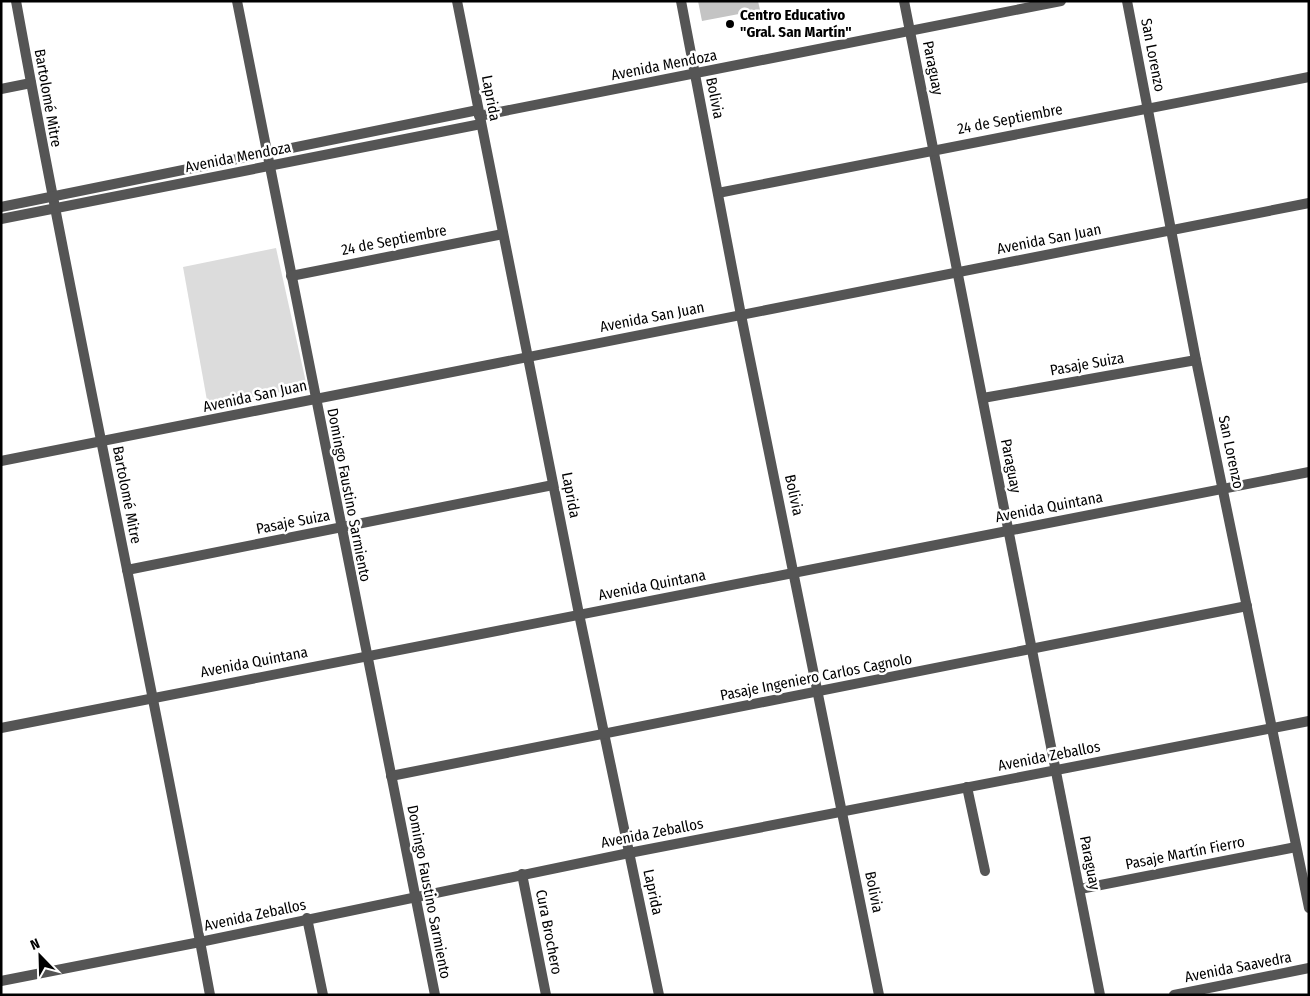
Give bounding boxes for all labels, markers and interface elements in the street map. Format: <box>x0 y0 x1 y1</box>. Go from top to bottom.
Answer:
place label: Centro Educativo "Gral. San Martín" <box>740 6 852 41</box>
street label: San Lorenzo <box>1137 17 1169 93</box>
marker: Centro Educativo "Gral. San Martín" <box>724 18 736 30</box>
street label: Paraguay <box>919 39 947 97</box>
street label: Avenida Mendoza <box>610 46 718 84</box>
street label: Bartolomé Mitre <box>31 48 65 148</box>
street label: Laprida <box>478 74 504 122</box>
street label: Bolivia <box>702 76 728 120</box>
street label: 24 de Septiembre <box>956 100 1064 138</box>
street label: Avenida Mendoza <box>184 138 292 176</box>
street label: Avenida San Juan <box>995 220 1103 258</box>
street label: 24 de Septiembre <box>340 221 448 259</box>
street label: Avenida San Juan <box>598 298 706 336</box>
street label: Pasaje Suiza <box>1049 349 1125 379</box>
street label: Avenida San Juan <box>201 376 309 416</box>
street label: Domingo Faustino Sarmiento <box>323 407 375 583</box>
street label: San Lorenzo <box>1214 414 1248 490</box>
street label: Paraguay <box>997 437 1025 495</box>
street label: Bartolomé Mitre <box>109 445 145 545</box>
street label: Laprida <box>558 471 584 519</box>
street label: Bolivia <box>781 473 807 517</box>
street label: Avenida Quintana <box>994 488 1104 526</box>
street label: Pasaje Suiza <box>255 506 331 538</box>
street label: Avenida Quintana <box>597 566 707 604</box>
street label: Avenida Quintana <box>199 643 309 681</box>
street label: Pasaje Ingeniero Carlos Cagnolo <box>719 650 914 704</box>
street label: Avenida Zeballos <box>996 737 1102 775</box>
street label: Domingo Faustino Sarmiento <box>403 804 455 980</box>
street label: Avenida Zeballos <box>599 814 705 852</box>
street label: Pasaje Martín Fierro <box>1124 833 1246 873</box>
street label: Paraguay <box>1076 834 1104 892</box>
street label: Laprida <box>639 867 667 917</box>
street label: Bolivia <box>861 870 887 914</box>
street label: Cura Brochero <box>532 888 566 976</box>
street label: Avenida Zeballos <box>202 895 308 935</box>
north arrow <box>15 931 65 981</box>
text: N <box>28 935 42 954</box>
street label: Avenida Saavedra <box>1183 948 1293 986</box>

